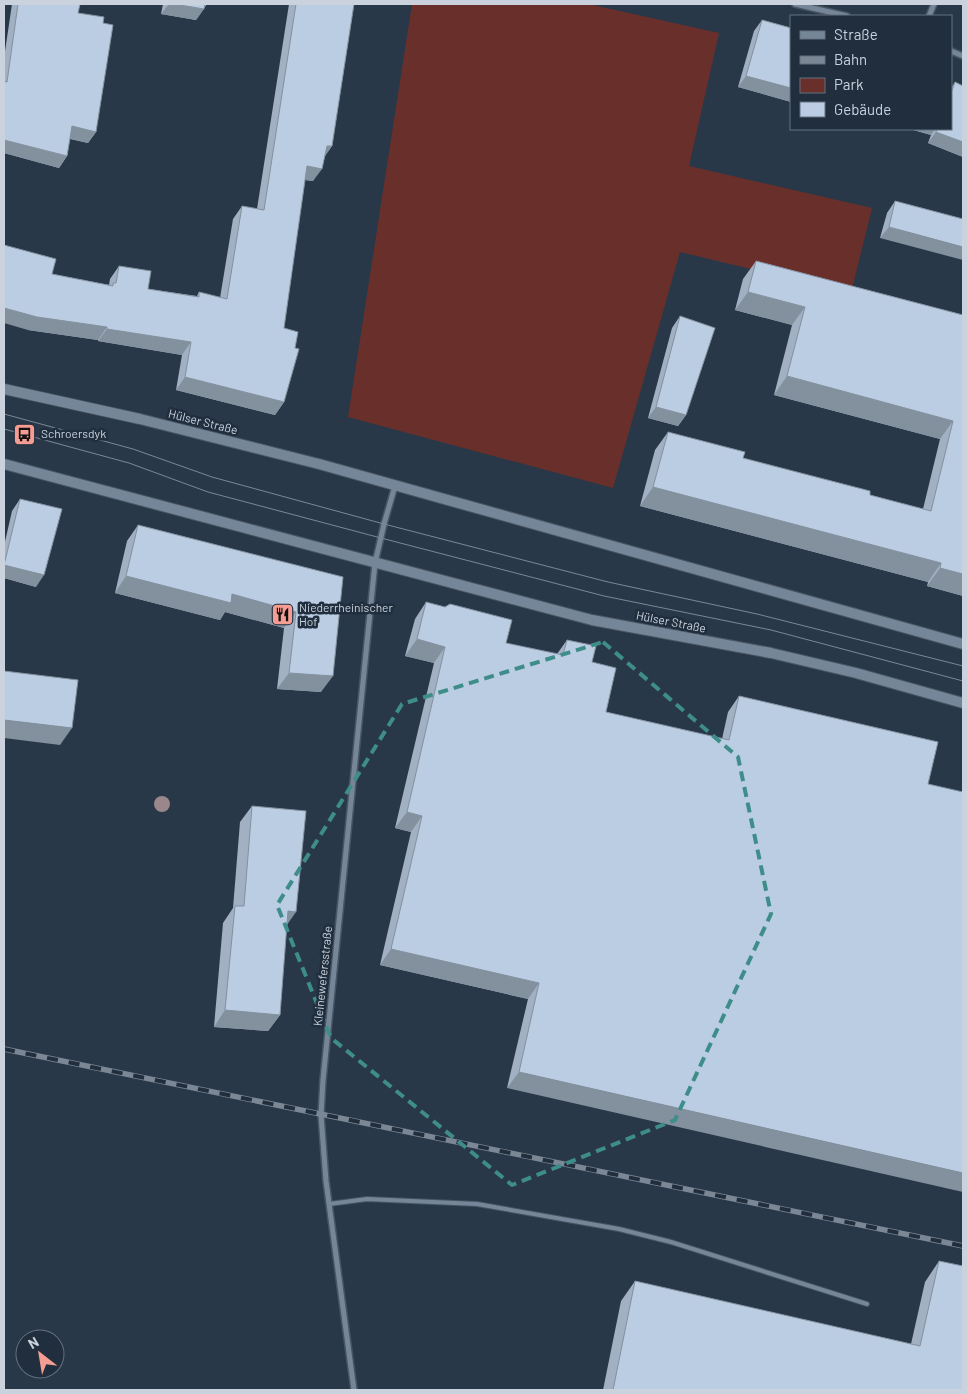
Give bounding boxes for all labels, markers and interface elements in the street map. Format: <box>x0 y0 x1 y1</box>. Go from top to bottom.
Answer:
legend <box>790 15 952 130</box>
text: Straße <box>834 25 878 43</box>
text: Bahn <box>834 50 867 68</box>
text: Park <box>834 75 864 93</box>
text: Gebäude <box>834 100 891 118</box>
street label: Hülser Straße <box>167 406 239 436</box>
bus stop icon: Schroersdyk <box>13 422 37 446</box>
place label: Schroersdyk <box>41 426 106 440</box>
place label: Niederrheinischer Hof <box>299 600 393 628</box>
restaurant icon: Niederrheinischer Hof <box>271 603 295 627</box>
street label: Hülser Straße <box>635 607 707 635</box>
street label: Kleinewefersstraße <box>310 925 334 1027</box>
north arrow <box>15 1329 65 1379</box>
text: N <box>25 1333 41 1352</box>

